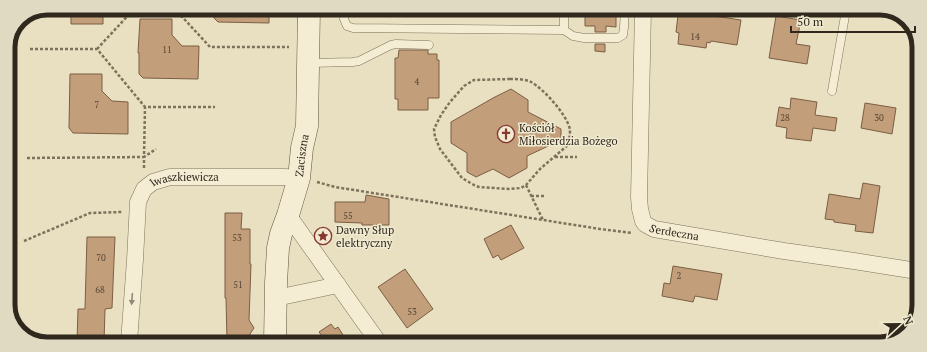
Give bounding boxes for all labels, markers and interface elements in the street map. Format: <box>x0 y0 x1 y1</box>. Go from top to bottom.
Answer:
scale bar <box>791 8 915 34</box>
text: 50 m <box>797 14 824 29</box>
house number: 14 <box>690 31 700 43</box>
house number: 11 <box>162 44 172 56</box>
house number: 4 <box>415 76 420 88</box>
house number: 7 <box>95 99 100 111</box>
house number: 28 <box>780 112 790 124</box>
house number: 30 <box>874 112 884 124</box>
place label: Kościół Miłosierdzia Bożego <box>519 121 618 148</box>
church icon: Kościół Miłosierdzia Bożego <box>496 124 516 144</box>
street label: Zaciszna <box>292 132 312 177</box>
street label: Iwaszkiewicza <box>147 170 219 189</box>
house number: 55 <box>343 210 353 222</box>
street label: Serdeczna <box>647 221 700 244</box>
place label: Dawny Słup elektryczny <box>336 223 394 250</box>
place icon: Dawny Słup elektryczny <box>313 226 333 246</box>
house number: 53 <box>232 232 242 244</box>
house number: 70 <box>96 252 106 264</box>
house number: 2 <box>677 270 682 282</box>
house number: 51 <box>233 279 243 291</box>
house number: 68 <box>95 284 105 296</box>
one-way arrow <box>129 293 136 305</box>
north arrow <box>879 304 919 344</box>
house number: 53 <box>407 306 417 318</box>
text: N <box>900 314 917 327</box>

